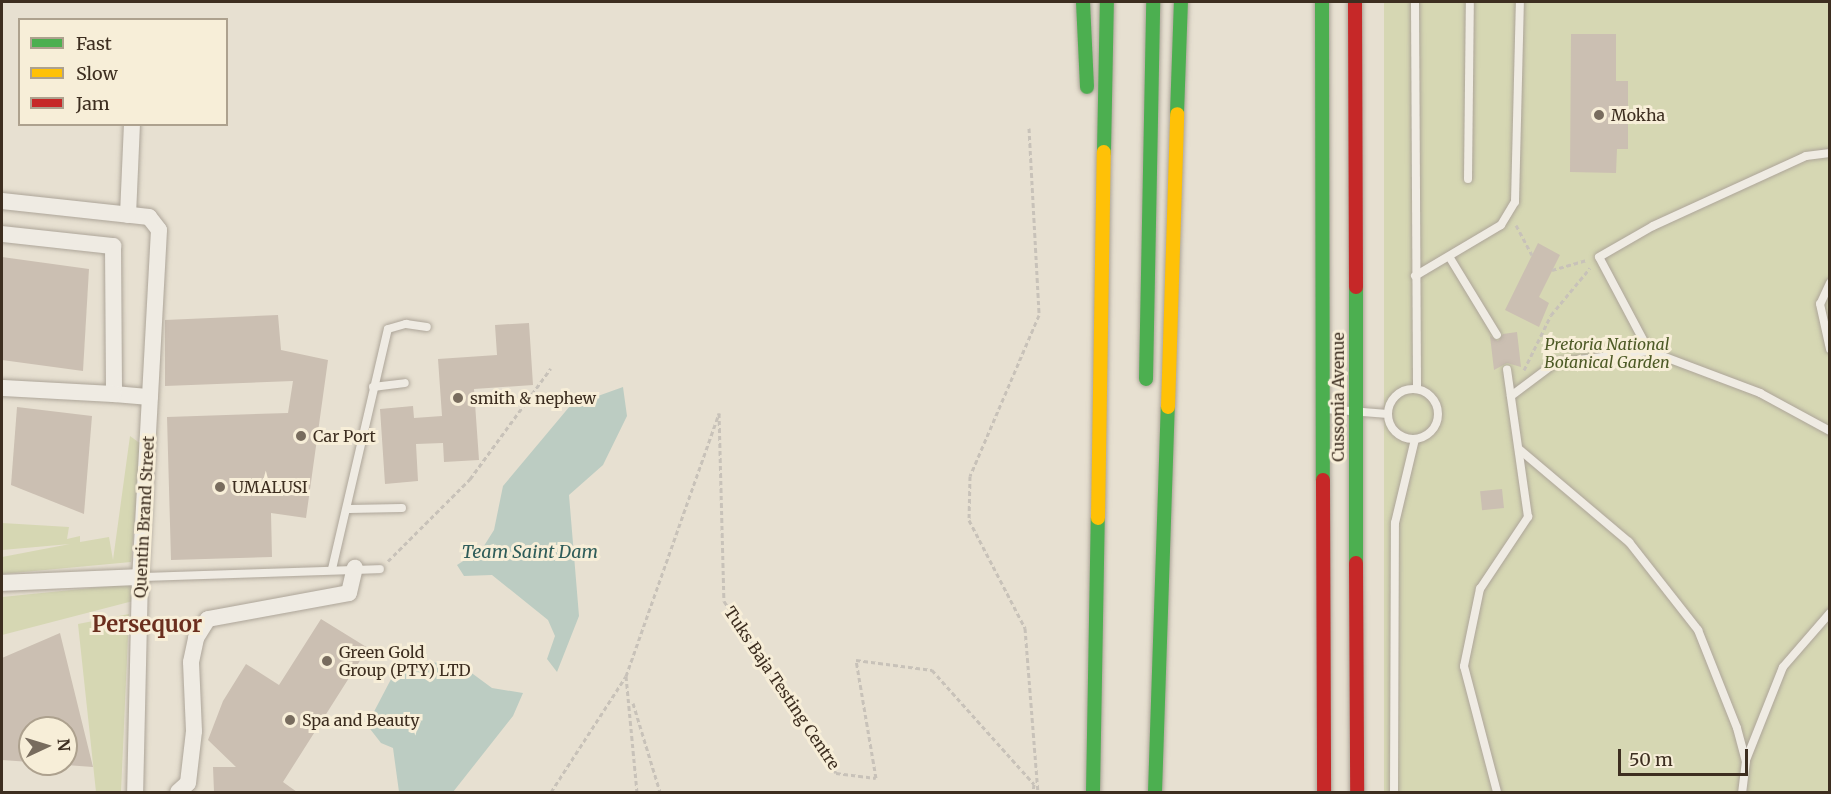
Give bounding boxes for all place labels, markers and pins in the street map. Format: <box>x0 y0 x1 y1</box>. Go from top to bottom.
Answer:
place label: Mokha <box>1611 105 1665 125</box>
marker: Mokha <box>1592 108 1606 122</box>
place label: smith & nephew <box>470 388 596 408</box>
marker: smith & nephew <box>451 391 465 405</box>
place label: Car Port <box>313 426 376 446</box>
marker: Car Port <box>294 429 308 443</box>
place label: UMALUSI <box>232 477 308 497</box>
marker: UMALUSI <box>213 480 227 494</box>
place label: Green Gold Group (PTY) LTD <box>339 642 471 680</box>
marker: Green Gold Group (PTY) LTD <box>320 654 334 668</box>
place label: Spa and Beauty <box>302 710 420 730</box>
marker: Spa and Beauty <box>283 713 297 727</box>

